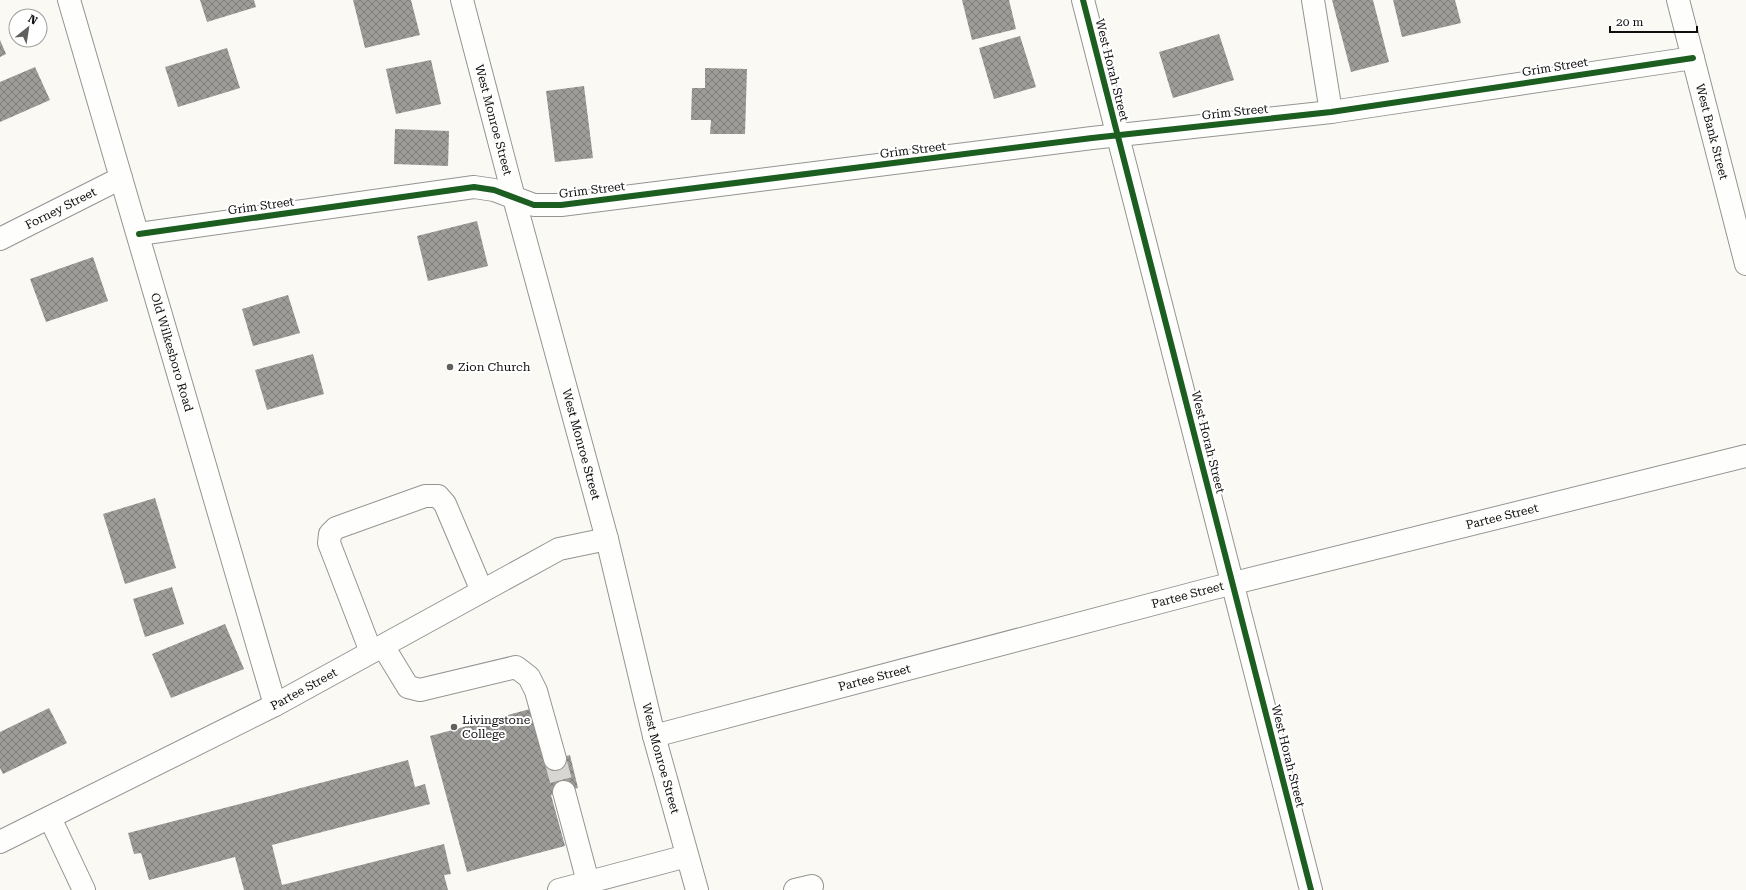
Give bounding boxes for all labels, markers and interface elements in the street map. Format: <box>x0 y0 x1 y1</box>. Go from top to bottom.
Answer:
north arrow <box>8 8 48 48</box>
scale bar <box>1610 8 1697 34</box>
text: N <box>26 12 40 28</box>
text: 20 m <box>1616 15 1643 29</box>
street label: West Horah Street <box>1092 17 1132 123</box>
street label: Grim Street <box>1521 55 1589 79</box>
street label: West Monroe Street <box>472 63 515 177</box>
street label: West Bank Street <box>1693 82 1731 182</box>
street label: Grim Street <box>1201 102 1269 122</box>
street label: Grim Street <box>879 139 947 161</box>
street label: Grim Street <box>558 179 626 201</box>
street label: Forney Street <box>23 184 99 232</box>
street label: Grim Street <box>227 194 295 218</box>
street label: Old Wilkesboro Road <box>148 291 196 414</box>
place label: Zion Church <box>458 360 531 374</box>
marker: Zion Church <box>445 362 455 372</box>
street label: West Monroe Street <box>559 387 603 502</box>
street label: West Horah Street <box>1188 389 1228 495</box>
street label: Partee Street <box>1464 501 1540 532</box>
street label: Partee Street <box>1150 579 1226 611</box>
street label: Partee Street <box>837 661 913 694</box>
street label: Partee Street <box>268 665 340 713</box>
street label: West Monroe Street <box>639 701 683 816</box>
street label: West Horah Street <box>1268 703 1308 809</box>
place label: Livingstone College <box>462 713 531 741</box>
marker: Livingstone College <box>449 722 459 732</box>

